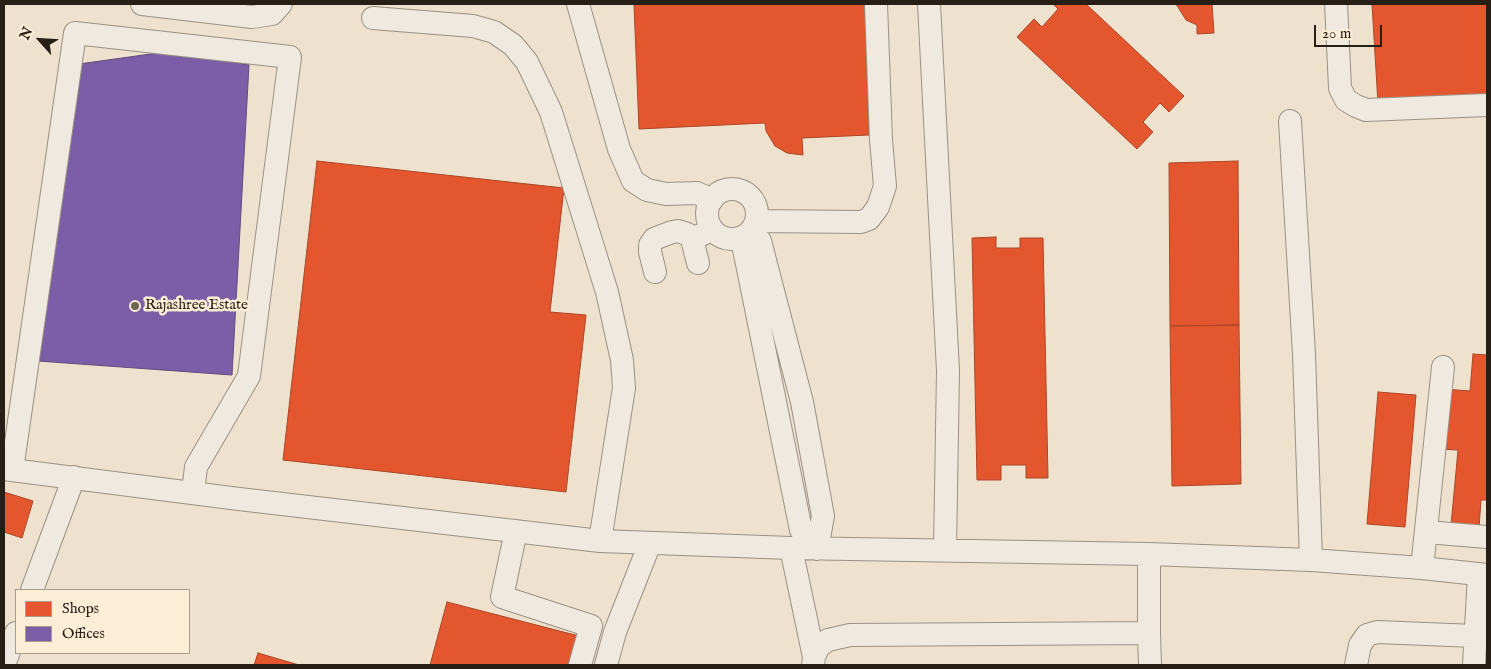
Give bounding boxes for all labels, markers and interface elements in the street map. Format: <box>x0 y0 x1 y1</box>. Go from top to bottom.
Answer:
north arrow <box>15 15 65 65</box>
scale bar <box>1316 15 1384 47</box>
text: N <box>16 24 37 43</box>
text: 20 m <box>1322 24 1351 43</box>
place label: Rajashree Estate <box>145 297 248 315</box>
marker: Rajashree Estate <box>129 300 141 312</box>
legend <box>15 589 190 654</box>
text: Shops <box>62 599 99 618</box>
text: Offices <box>62 624 105 643</box>

